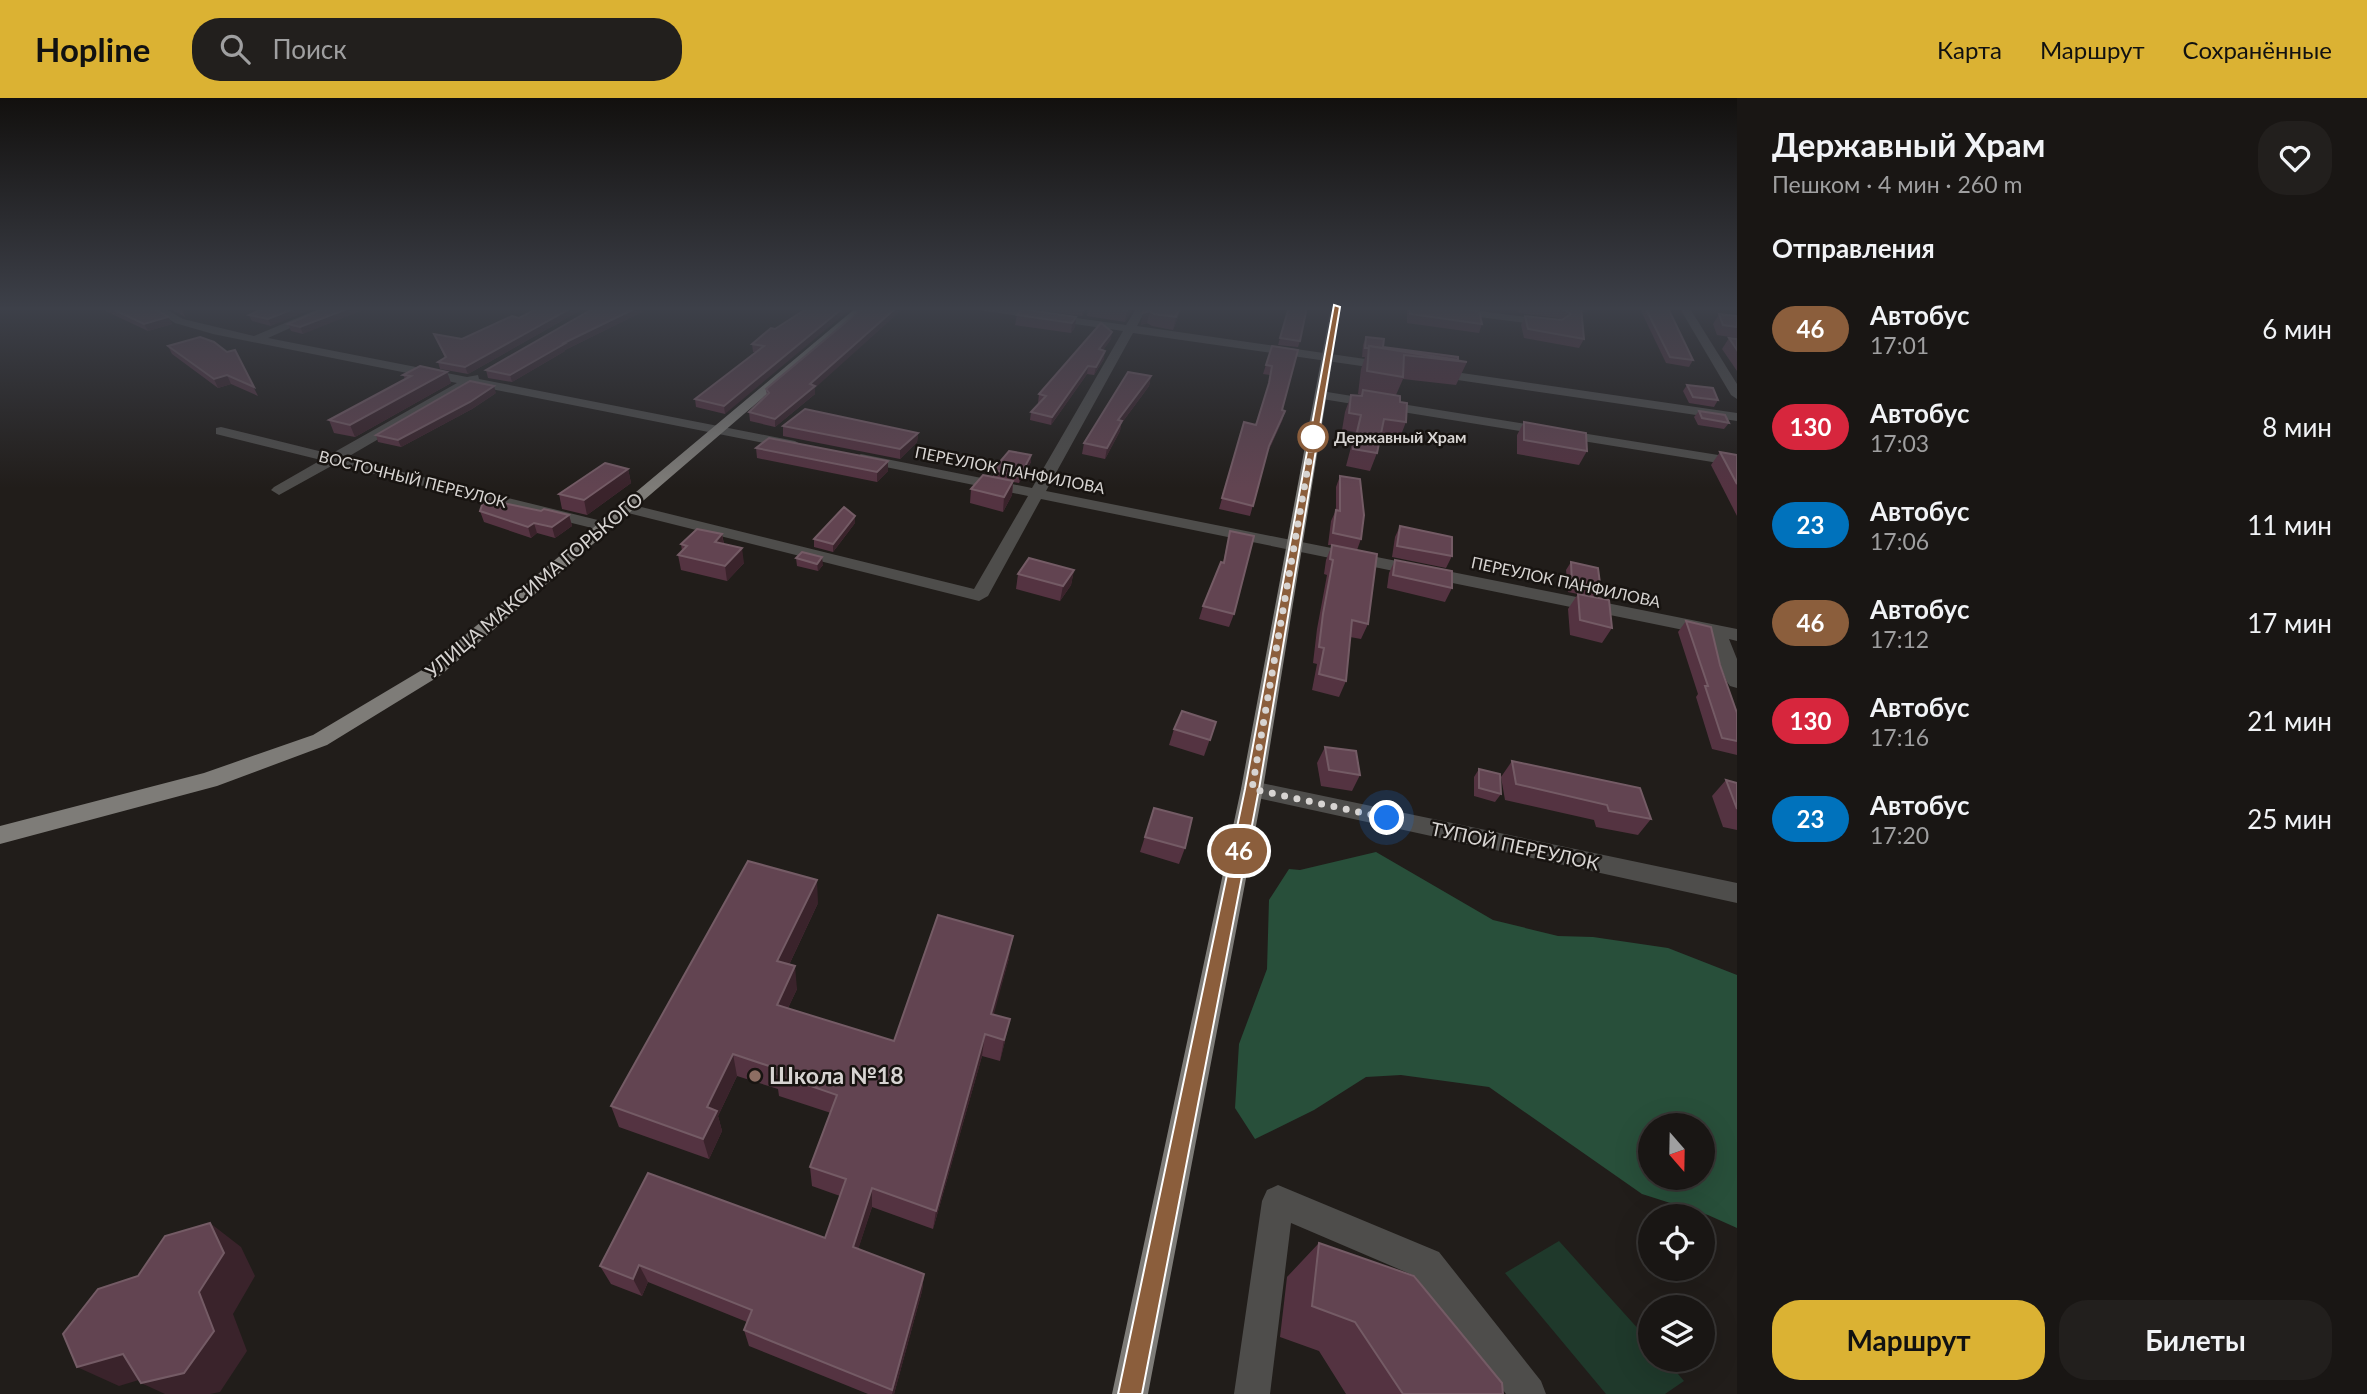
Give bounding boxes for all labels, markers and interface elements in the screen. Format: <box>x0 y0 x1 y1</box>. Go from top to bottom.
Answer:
search box <box>192 18 682 81</box>
text: Hopline <box>35 29 150 69</box>
icon: search <box>216 30 254 68</box>
text: Поиск <box>272 33 347 65</box>
text: Карта <box>1937 35 2002 64</box>
text: Маршрут <box>2040 35 2145 64</box>
text: Сохранённые <box>2183 35 2332 64</box>
button: heart <box>2258 121 2332 195</box>
text: Державный Храм <box>1772 124 2045 164</box>
text: Пешком · 4 мин · 260 m <box>1772 170 2022 198</box>
text: Отправления <box>1772 232 1935 264</box>
text: Автобус <box>1870 299 1969 331</box>
text: 6 мин <box>2262 313 2332 345</box>
text: 46 <box>1797 314 1824 343</box>
text: 17:01 <box>1870 331 1929 359</box>
text: Автобус <box>1870 397 1969 429</box>
text: 8 мин <box>2262 411 2332 443</box>
text: 130 <box>1790 412 1831 441</box>
marker: Державный Храм <box>1298 422 1328 452</box>
place label: Державный Храм <box>1334 427 1467 446</box>
text: 17:03 <box>1870 429 1929 457</box>
street label: ПЕРЕУЛОК ПАНФИЛОВА <box>914 442 1107 497</box>
street label: ВОСТОЧНЫЙ ПЕРЕУЛОК <box>317 446 509 511</box>
street label: УЛИЦА МАКСИМА ГОРЬКОГО <box>420 487 647 682</box>
text: Автобус <box>1870 495 1969 527</box>
text: 11 мин <box>2247 509 2332 541</box>
text: 23 <box>1797 510 1824 539</box>
text: 17:06 <box>1870 527 1929 555</box>
street label: ПЕРЕУЛОК ПАНФИЛОВА <box>1470 552 1663 611</box>
text: Автобус <box>1870 593 1969 625</box>
text: 17 мин <box>2247 607 2332 639</box>
text: 46 <box>1797 608 1824 637</box>
text: 17:12 <box>1870 625 1929 653</box>
text: Автобус <box>1870 691 1969 723</box>
text: 21 мин <box>2247 705 2332 737</box>
text: 130 <box>1790 706 1831 735</box>
text: 17:16 <box>1870 723 1929 751</box>
text: Автобус <box>1870 789 1969 821</box>
your location <box>1369 800 1404 835</box>
text: 25 мин <box>2247 803 2332 835</box>
text: 23 <box>1797 804 1824 833</box>
street label: ТУПОЙ ПЕРЕУЛОК <box>1429 816 1602 875</box>
text: 17:20 <box>1870 821 1929 849</box>
line badge: 46 <box>1208 828 1270 874</box>
text: 46 <box>1225 836 1253 865</box>
place label: Школа №18 <box>769 1061 904 1089</box>
marker: Школа №18 <box>747 1068 763 1084</box>
north arrow <box>1638 1113 1715 1190</box>
map controls <box>1638 1113 1715 1372</box>
button: locate <box>1638 1204 1715 1281</box>
button: layers <box>1638 1295 1715 1372</box>
button: Маршрут <box>1772 1300 2045 1380</box>
button: Билеты <box>2059 1300 2332 1380</box>

